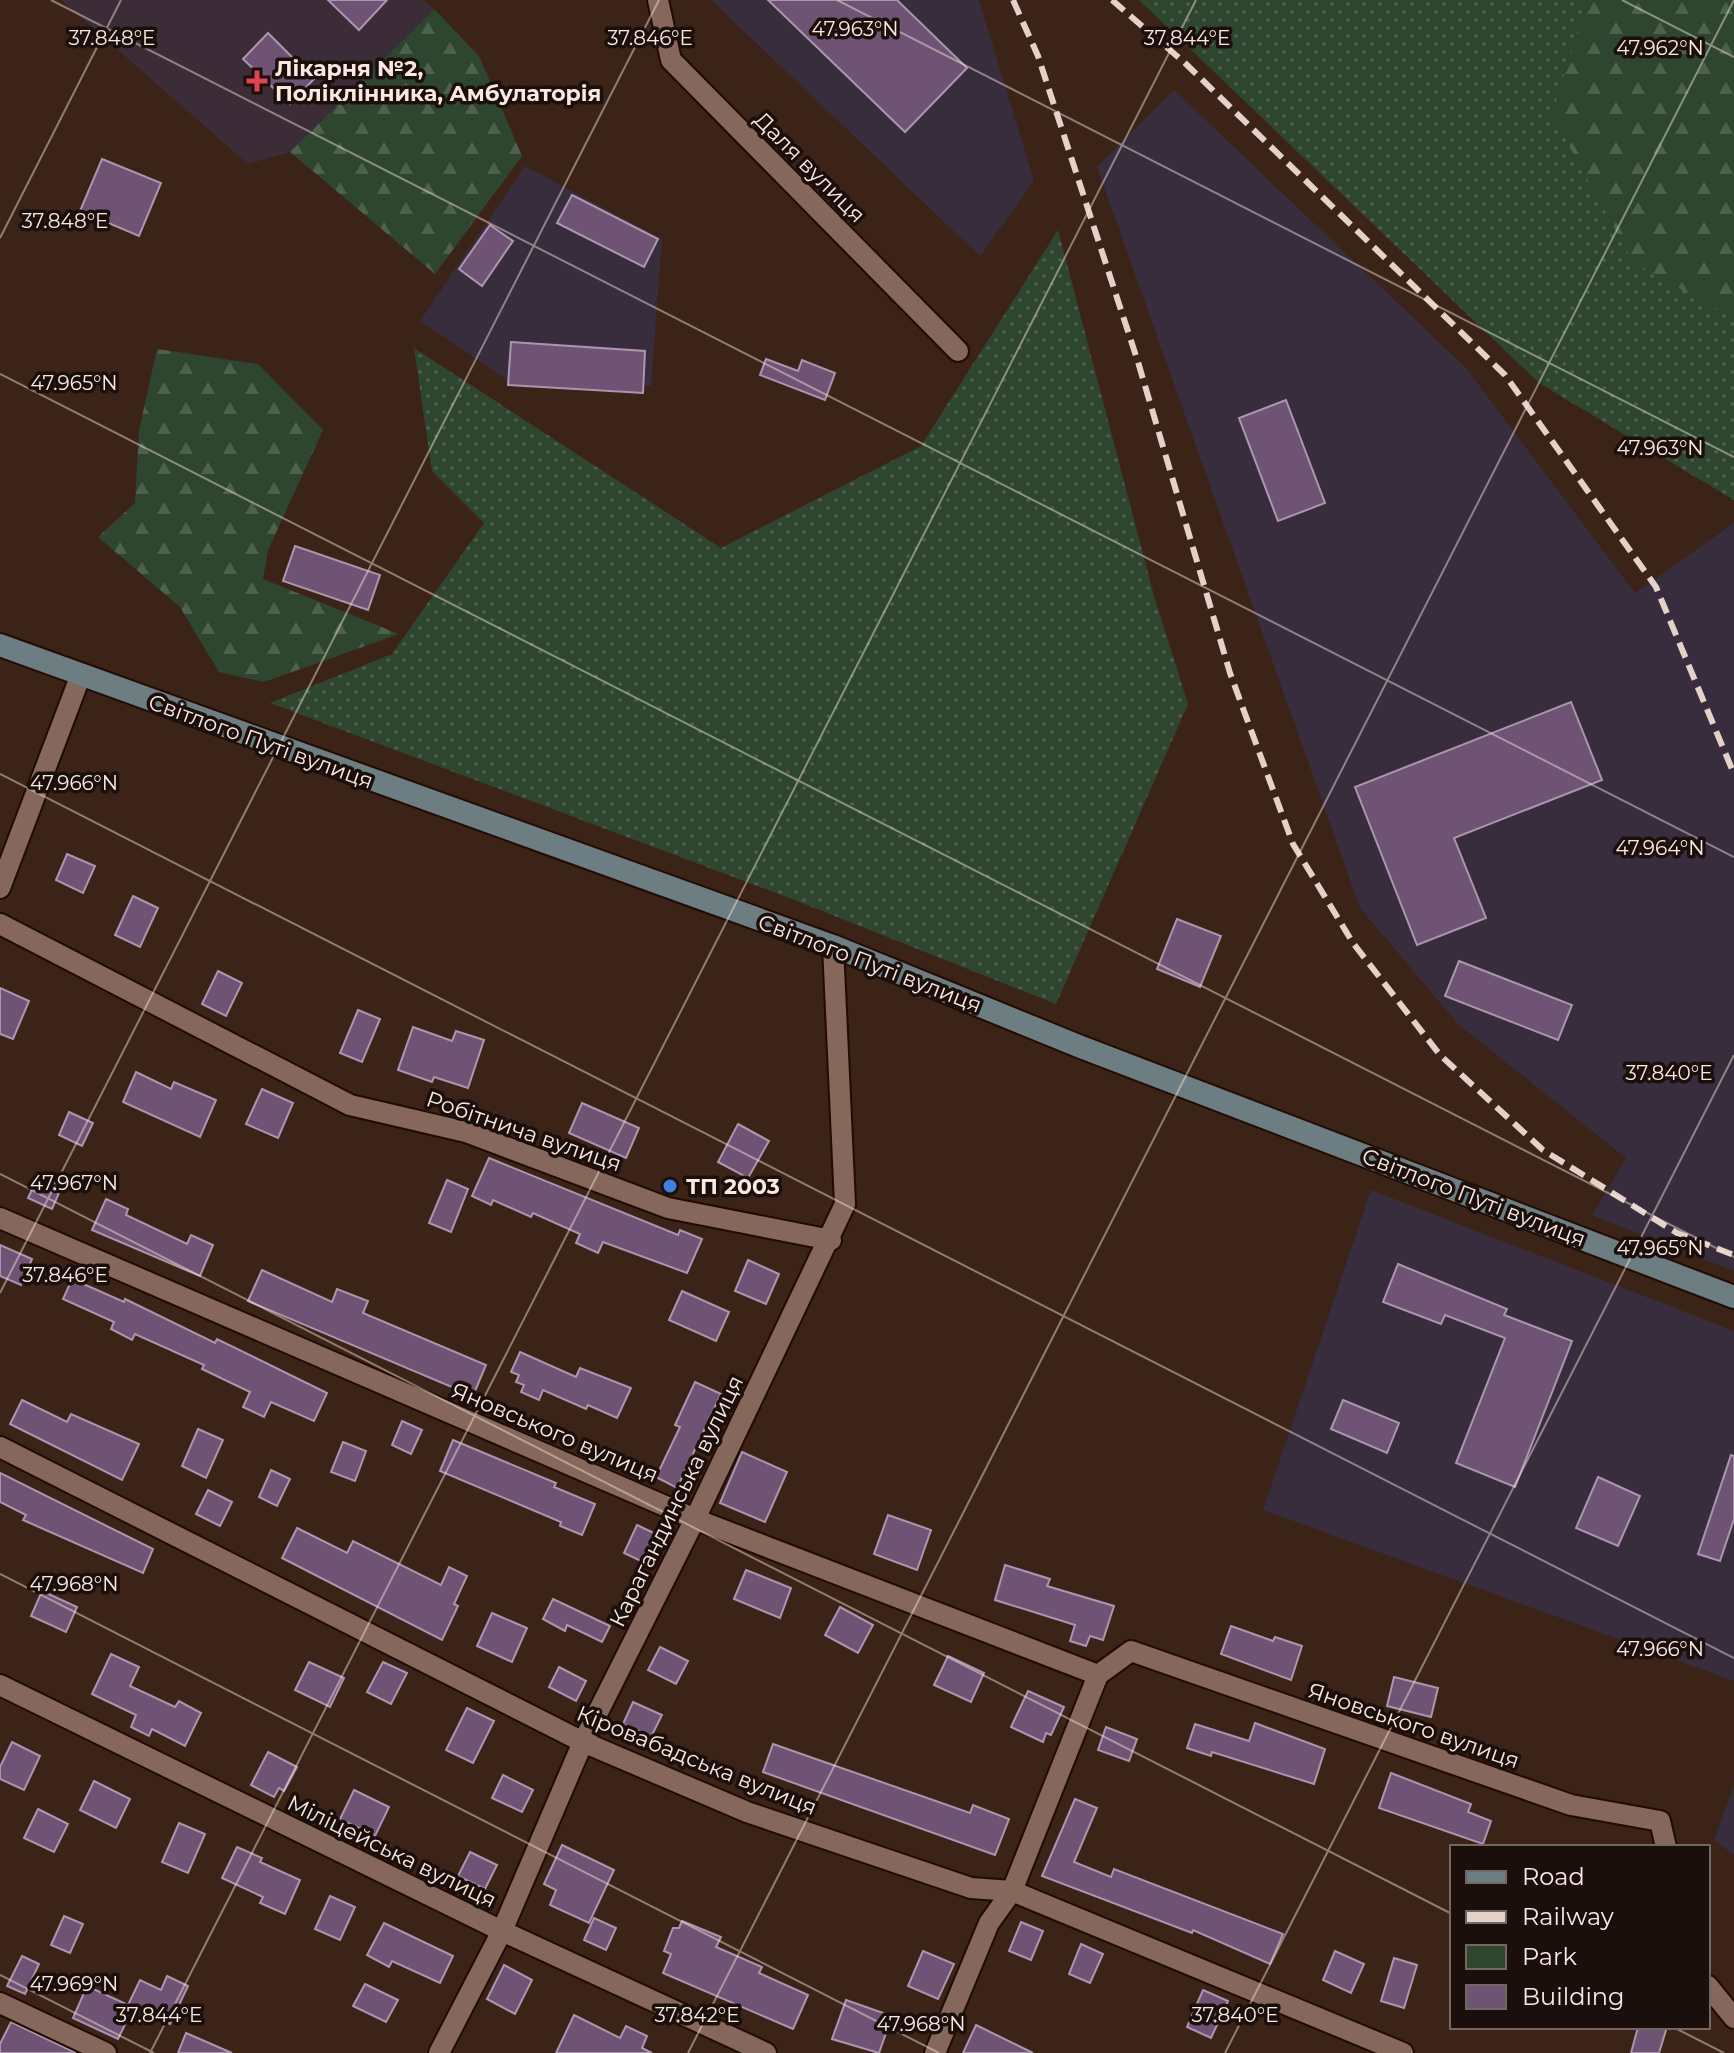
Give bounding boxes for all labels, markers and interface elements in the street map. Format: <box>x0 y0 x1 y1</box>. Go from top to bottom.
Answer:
text: 47.963°N <box>811 17 899 41</box>
text: 37.848°E <box>69 26 155 50</box>
text: 37.846°E <box>607 26 693 50</box>
text: 37.844°E <box>1144 26 1230 50</box>
text: 47.962°N <box>1616 36 1704 60</box>
place label: Лікарня №2, Поліклінника, Амбулаторія <box>275 55 601 107</box>
marker: Лікарня №2, Поліклінника, Амбулаторія <box>246 70 268 92</box>
street label: Даля вулиця <box>749 106 871 228</box>
text: 37.848°E <box>22 209 108 233</box>
text: 47.965°N <box>30 371 118 395</box>
text: 47.963°N <box>1616 436 1704 460</box>
street label: Світлого Путі вулиця <box>145 688 377 795</box>
text: 47.966°N <box>30 771 118 795</box>
text: 47.964°N <box>1616 836 1704 860</box>
street label: Світлого Путі вулиця <box>754 908 986 1019</box>
text: 37.840°E <box>1625 1061 1713 1085</box>
street label: Робітнича вулиця <box>423 1085 625 1178</box>
street label: Світлого Путі вулиця <box>1358 1142 1590 1253</box>
text: 47.967°N <box>30 1171 118 1195</box>
place label: ТП 2003 <box>686 1173 780 1200</box>
marker: ТП 2003 <box>661 1177 679 1195</box>
text: 47.965°N <box>1616 1236 1704 1260</box>
text: 37.846°E <box>22 1263 108 1287</box>
street label: Карагандинська вулиця <box>604 1371 749 1631</box>
street label: Яновського вулиця <box>447 1377 662 1488</box>
text: 47.968°N <box>30 1572 118 1596</box>
text: 47.966°N <box>1616 1637 1704 1661</box>
street label: Яновського вулиця <box>1305 1677 1523 1774</box>
street label: Кіровабадська вулиця <box>573 1700 821 1821</box>
street label: Міліцейська вулиця <box>283 1789 501 1914</box>
legend <box>1450 1845 1710 2029</box>
text: Road <box>1522 1862 1585 1891</box>
text: Railway <box>1522 1902 1614 1931</box>
text: Park <box>1522 1942 1577 1971</box>
text: 47.969°N <box>30 1972 118 1996</box>
text: Building <box>1522 1982 1625 2011</box>
text: 37.844°E <box>116 2003 202 2027</box>
text: 37.842°E <box>654 2003 740 2027</box>
text: 37.840°E <box>1191 2003 1279 2027</box>
text: 47.968°N <box>877 2012 965 2036</box>

